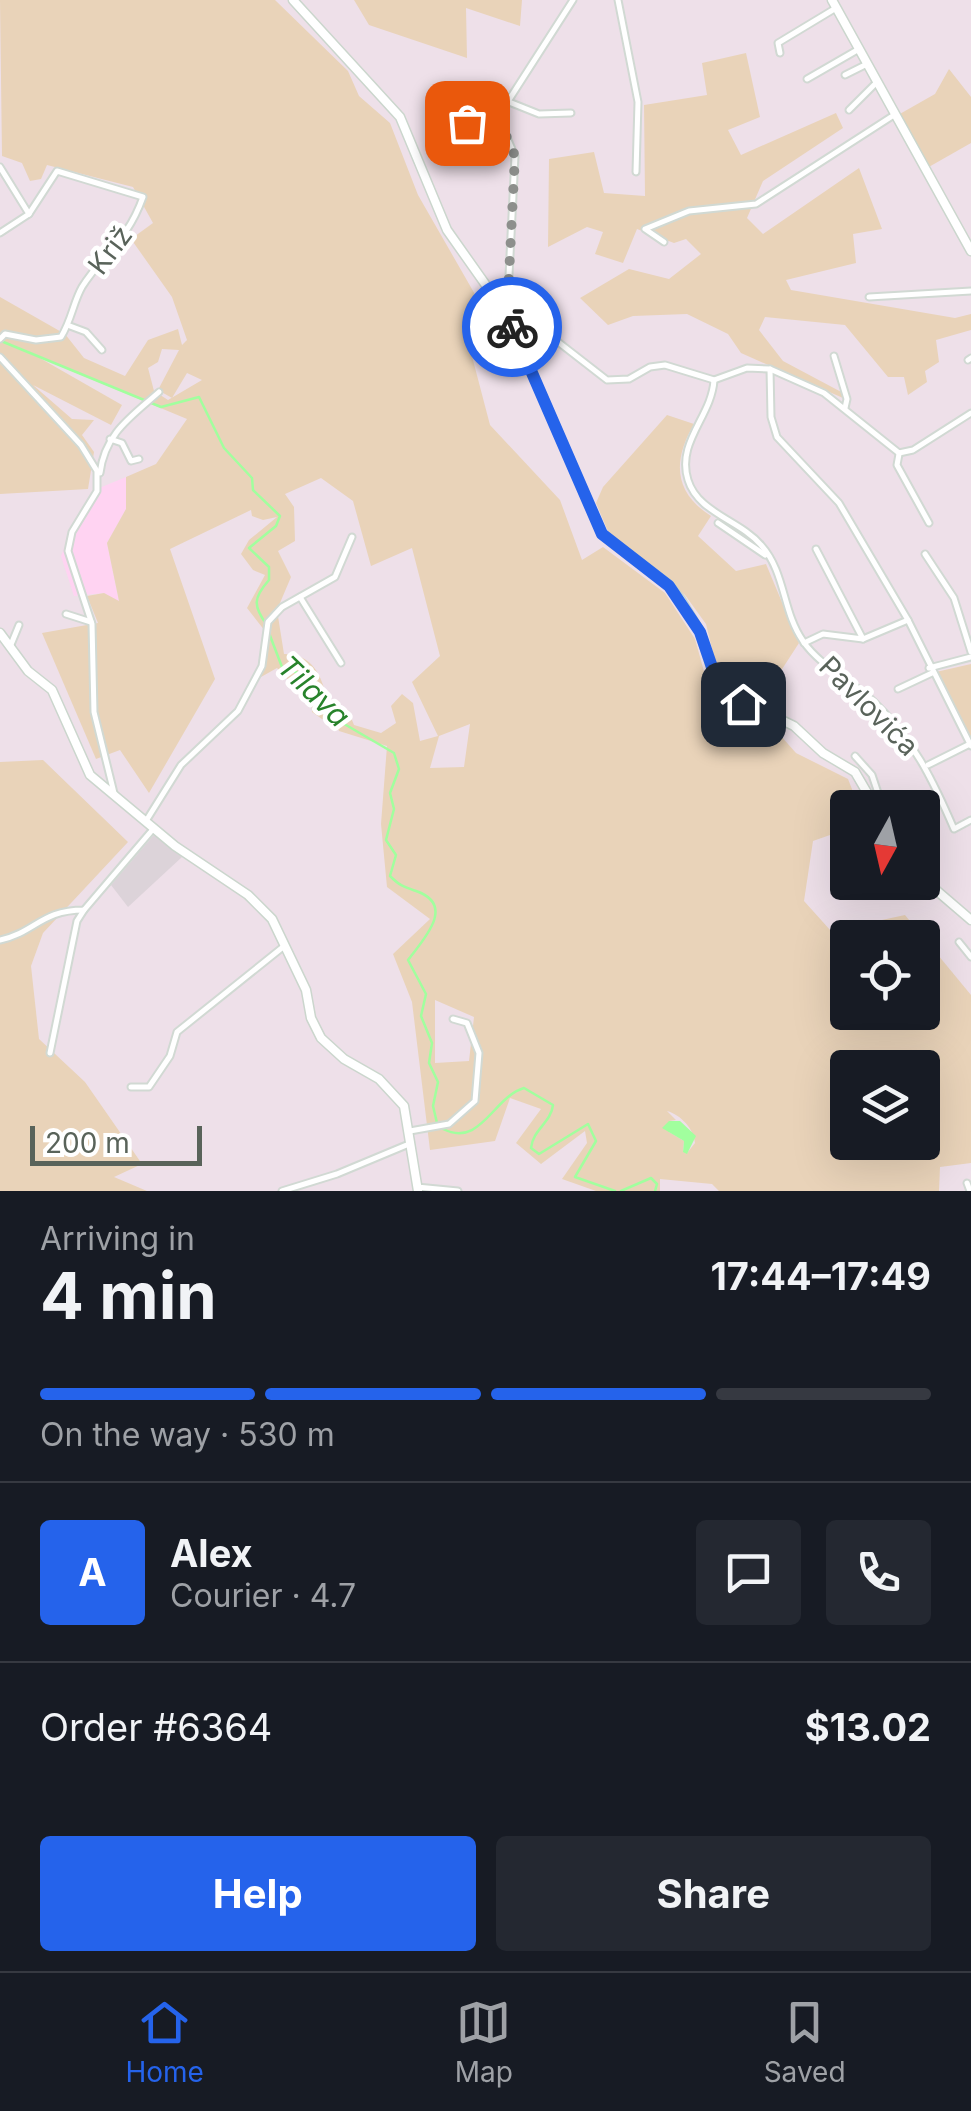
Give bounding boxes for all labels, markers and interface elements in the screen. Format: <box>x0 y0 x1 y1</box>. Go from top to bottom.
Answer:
pin <box>425 81 510 166</box>
icon: bag <box>440 96 495 151</box>
street label: Križ <box>81 219 139 281</box>
courier <box>462 277 562 377</box>
icon: bike <box>485 300 540 355</box>
water label: Tilava <box>270 648 358 734</box>
street label: Pavlovića <box>812 649 926 763</box>
pin <box>701 662 786 747</box>
icon: home <box>716 677 771 732</box>
north arrow <box>830 790 940 900</box>
map controls <box>830 790 940 1160</box>
button: locate <box>830 920 940 1030</box>
button: layers <box>830 1050 940 1160</box>
scale bar <box>30 1121 202 1166</box>
text: 200 m <box>45 1126 130 1160</box>
text: Arriving in <box>40 1219 195 1258</box>
text: 17:44–17:49 <box>710 1253 931 1299</box>
text: 4 min <box>40 1256 217 1335</box>
text: On the way · 530 m <box>40 1415 335 1454</box>
button: chat <box>696 1520 801 1625</box>
button: phone <box>826 1520 931 1625</box>
text: Alex <box>170 1530 253 1576</box>
text: A <box>78 1549 107 1595</box>
text: Courier · 4.7 <box>170 1576 356 1615</box>
text: Order #6364 <box>40 1704 272 1750</box>
text: $13.02 <box>805 1704 931 1750</box>
button: Help <box>40 1836 476 1951</box>
button: Share <box>496 1836 931 1951</box>
tab: Home <box>125 1995 204 2089</box>
tab: Map <box>455 1995 513 2089</box>
tab: Saved <box>764 1995 846 2089</box>

